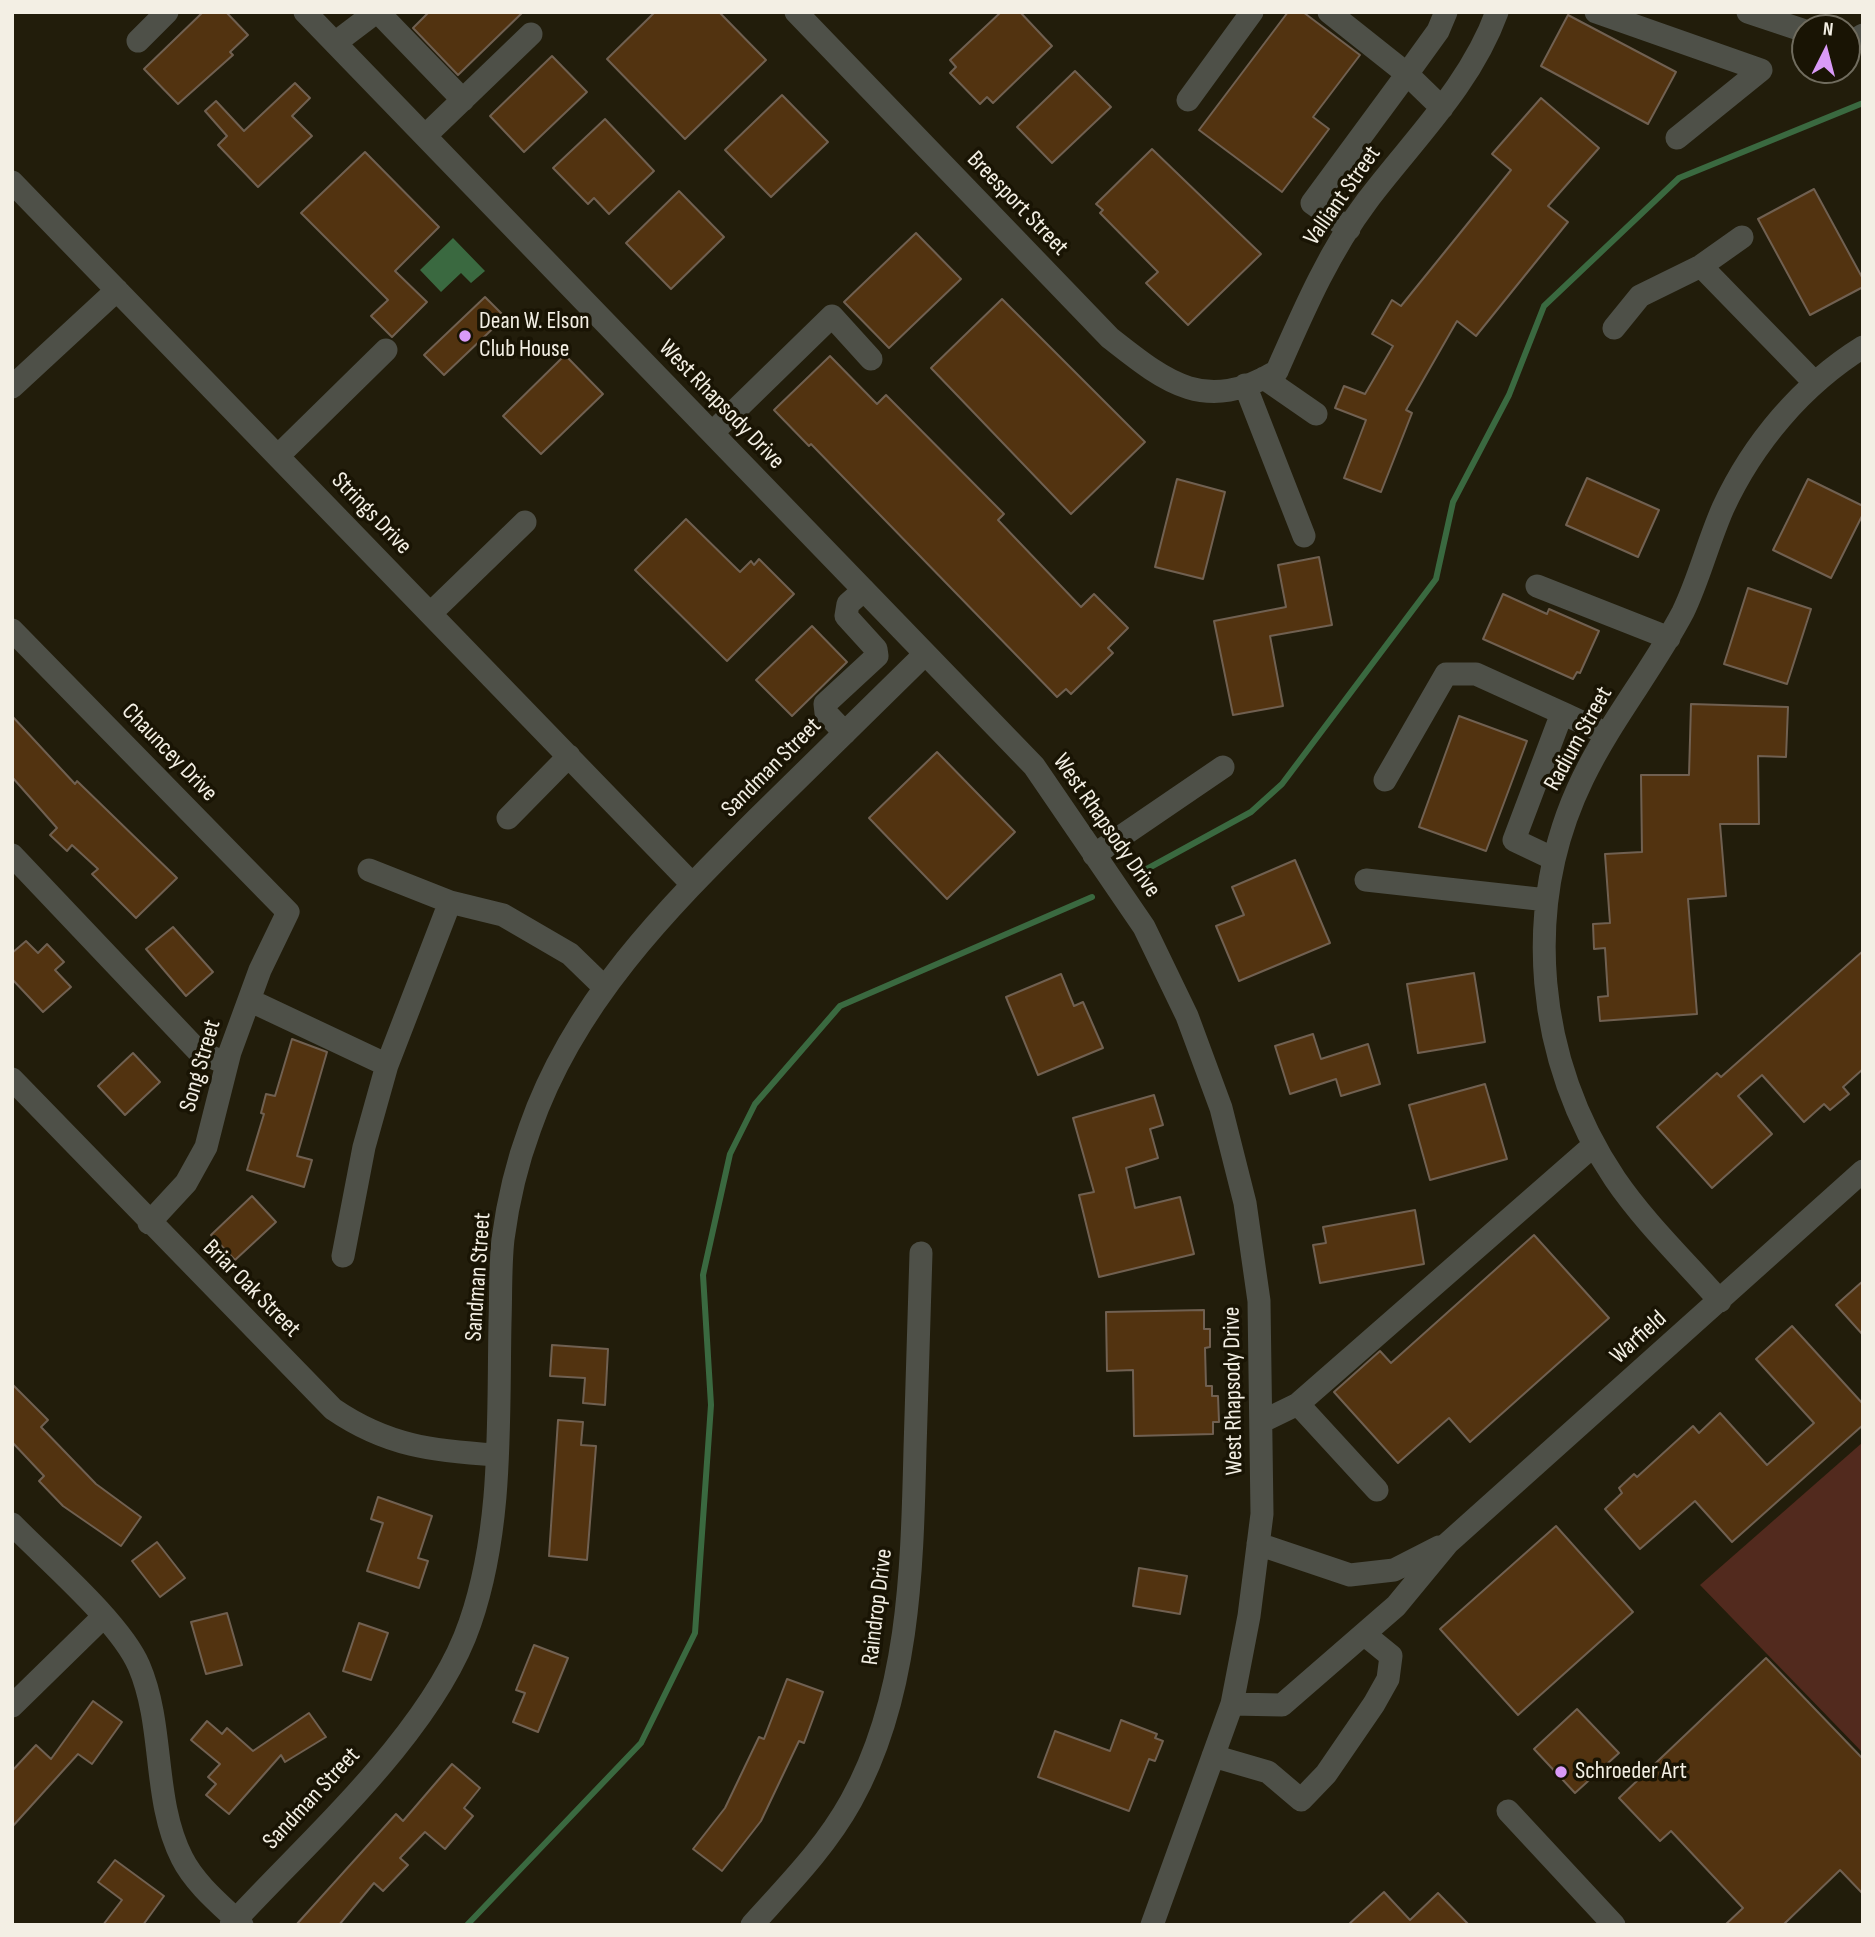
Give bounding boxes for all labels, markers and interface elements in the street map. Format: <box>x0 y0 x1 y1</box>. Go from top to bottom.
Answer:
north arrow <box>1791 14 1861 84</box>
text: N <box>1822 18 1834 42</box>
street label: Valliant Street <box>1298 141 1388 251</box>
street label: Breesport Street <box>960 146 1074 262</box>
place label: Dean W. Elson Club House <box>479 308 590 364</box>
marker: Dean W. Elson Club House <box>457 328 473 344</box>
street label: West Rhapsody Drive <box>652 334 790 476</box>
street label: Strings Drive <box>325 467 417 561</box>
street label: Radium Street <box>1539 682 1619 796</box>
street label: Chauncey Drive <box>115 698 223 808</box>
street label: Sandman Street <box>716 712 828 824</box>
street label: West Rhapsody Drive <box>1046 749 1166 903</box>
street label: Song Street <box>174 1017 228 1115</box>
street label: Sandman Street <box>460 1212 498 1342</box>
street label: Briar Oak Street <box>196 1234 306 1344</box>
street label: Warfield <box>1605 1305 1673 1371</box>
street label: West Rhapsody Drive <box>1218 1306 1250 1476</box>
street label: Raindrop Drive <box>857 1547 899 1667</box>
street label: Sandman Street <box>257 1742 367 1856</box>
place label: Schroeder Art <box>1575 1758 1687 1786</box>
marker: Schroeder Art <box>1553 1764 1569 1780</box>

